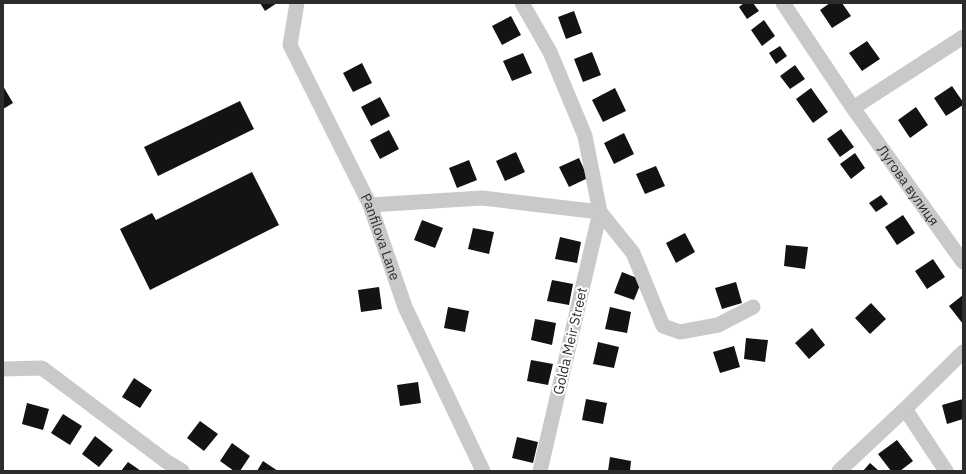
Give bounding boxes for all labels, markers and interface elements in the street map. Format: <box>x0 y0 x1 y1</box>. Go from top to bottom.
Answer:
street label: Лугова вулиця <box>873 141 943 229</box>
street label: Panfilova Lane <box>357 190 404 283</box>
street label: Golda Meir Street <box>549 285 591 396</box>

